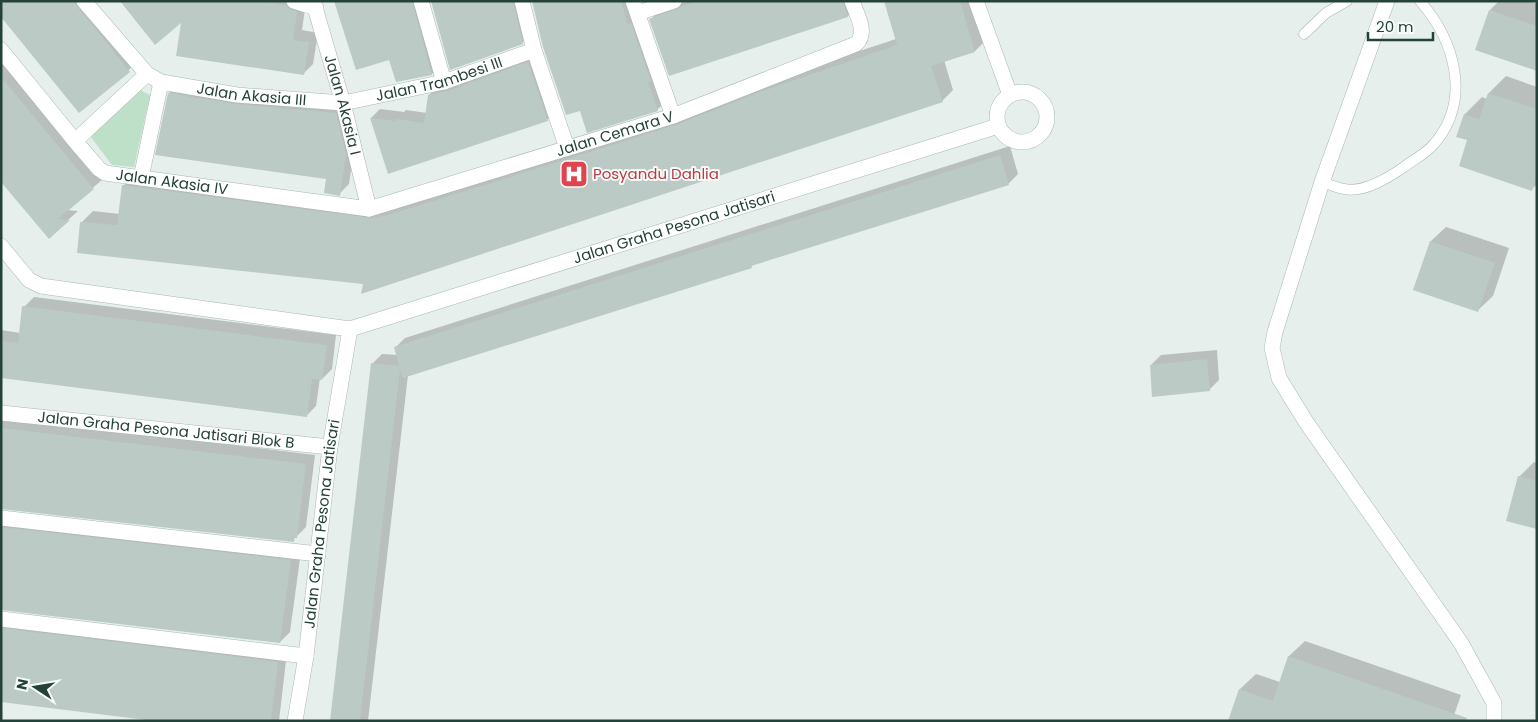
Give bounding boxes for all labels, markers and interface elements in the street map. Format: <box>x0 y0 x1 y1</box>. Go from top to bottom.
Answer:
scale bar <box>1368 10 1433 42</box>
text: 20 m <box>1376 16 1414 37</box>
street label: Jalan Trambesi III <box>374 51 505 106</box>
street label: Jalan Akasia I <box>319 52 366 157</box>
street label: Jalan Akasia III <box>195 77 307 110</box>
street label: Jalan Cemara V <box>553 105 676 161</box>
hospital icon: Posyandu Dahlia <box>559 159 589 189</box>
place label: Posyandu Dahlia <box>593 163 719 184</box>
street label: Jalan Akasia IV <box>115 164 230 200</box>
street label: Jalan Graha Pesona Jatisari <box>570 186 777 269</box>
street label: Jalan Graha Pesona Jatisari Blok B <box>37 406 296 453</box>
street label: Jalan Graha Pesona Jatisari <box>298 418 345 630</box>
north arrow <box>10 662 60 712</box>
text: N <box>11 677 33 692</box>

